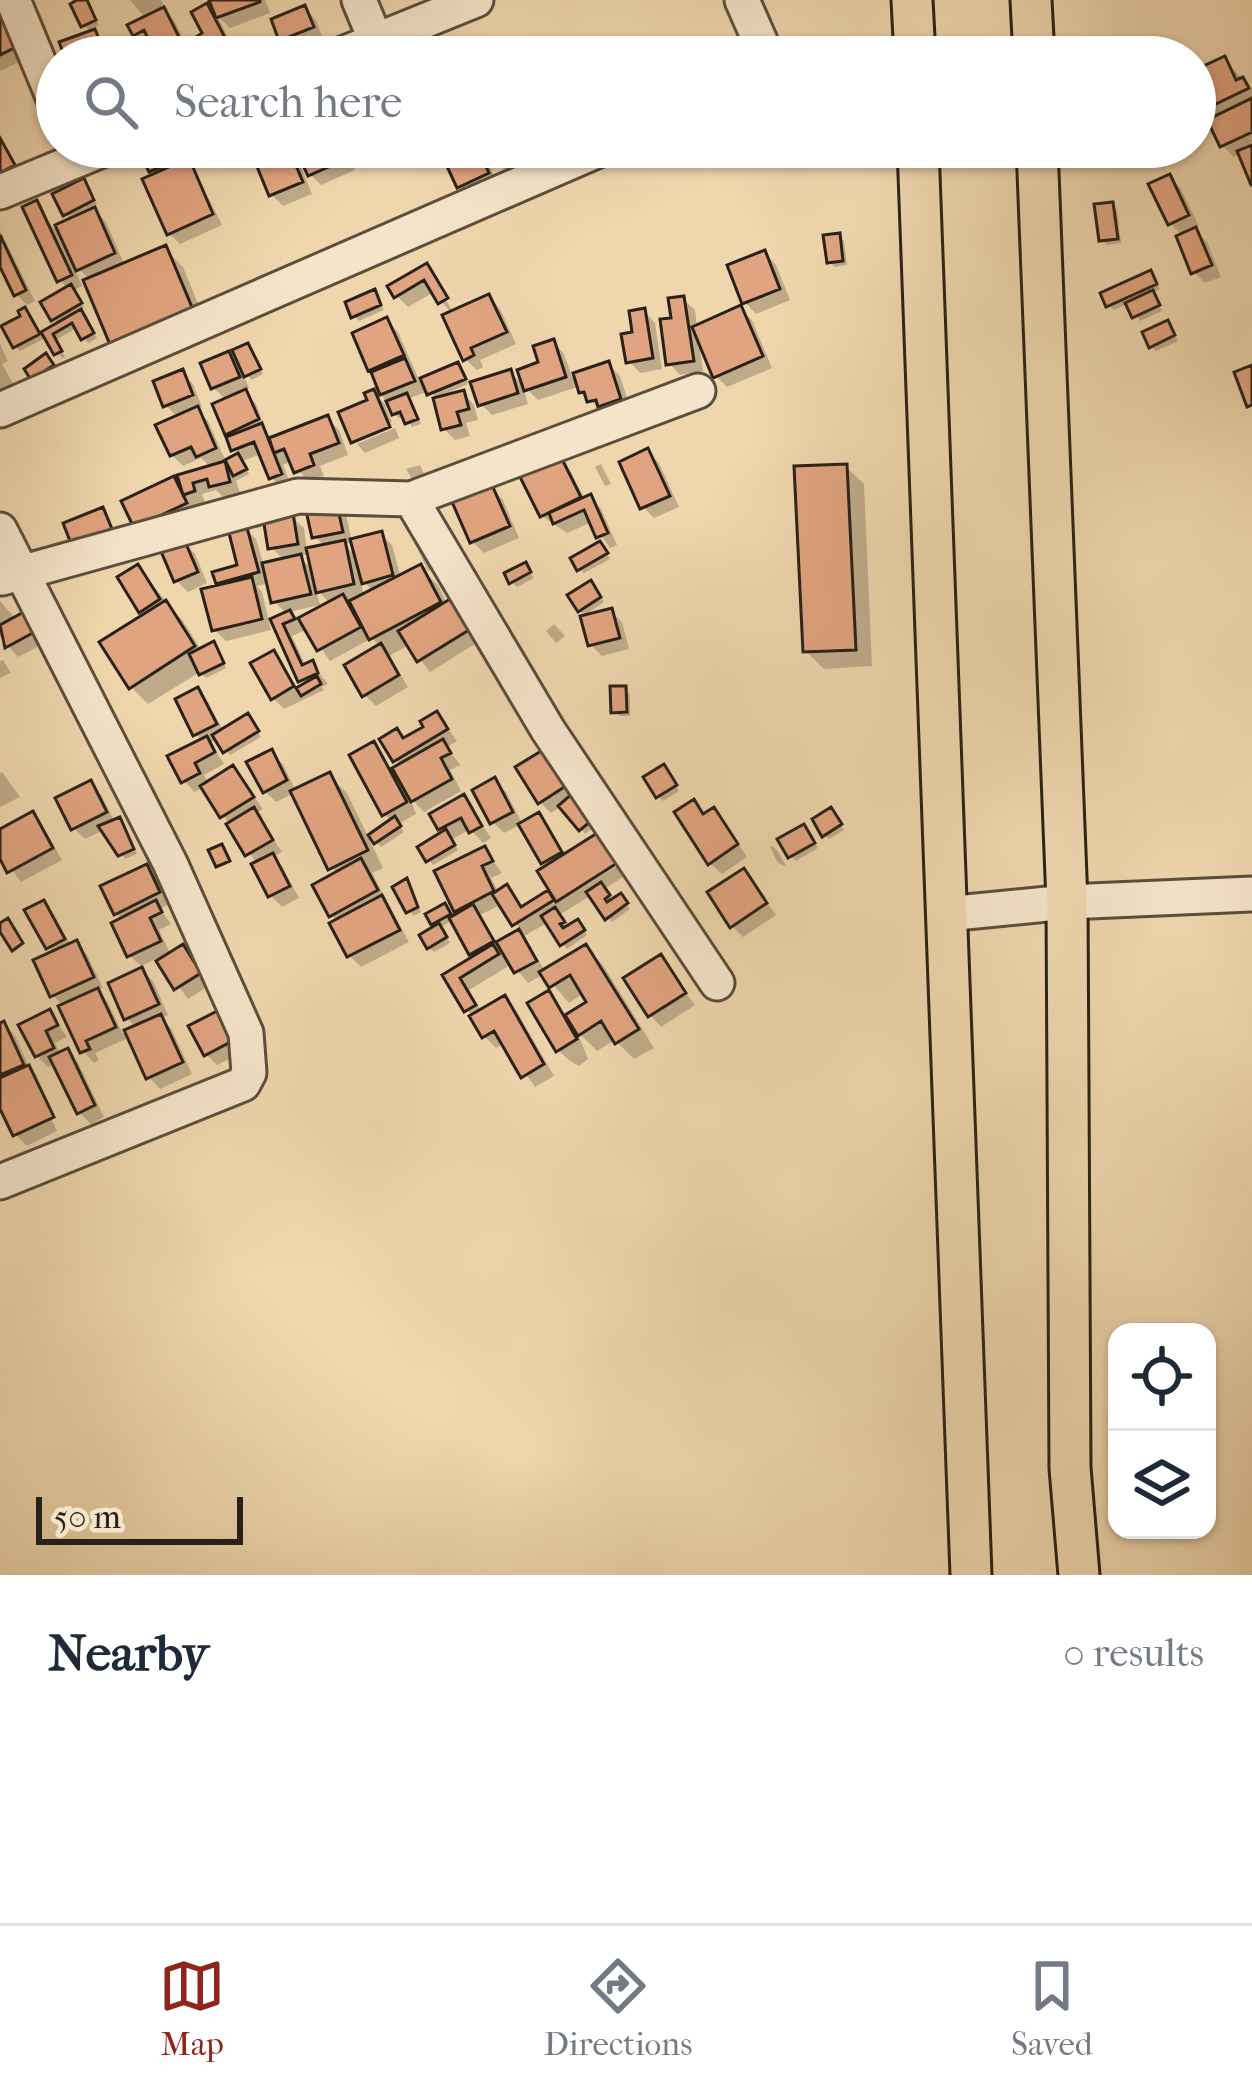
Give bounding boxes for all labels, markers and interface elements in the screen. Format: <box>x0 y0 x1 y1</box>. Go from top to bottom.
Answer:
search box <box>36 36 1216 168</box>
icon: search <box>78 69 144 135</box>
text: Search here <box>174 76 402 129</box>
map controls <box>1108 1323 1216 1539</box>
button: locate <box>1108 1323 1216 1431</box>
button: layers <box>1108 1431 1216 1539</box>
scale bar <box>36 1491 243 1544</box>
text: 50 m <box>54 1498 121 1537</box>
text: Nearby <box>48 1623 209 1683</box>
text: 0 results <box>1063 1630 1204 1676</box>
tab: Map <box>159 1953 225 2064</box>
tab: Directions <box>544 1953 692 2064</box>
tab: Saved <box>1011 1953 1093 2064</box>

